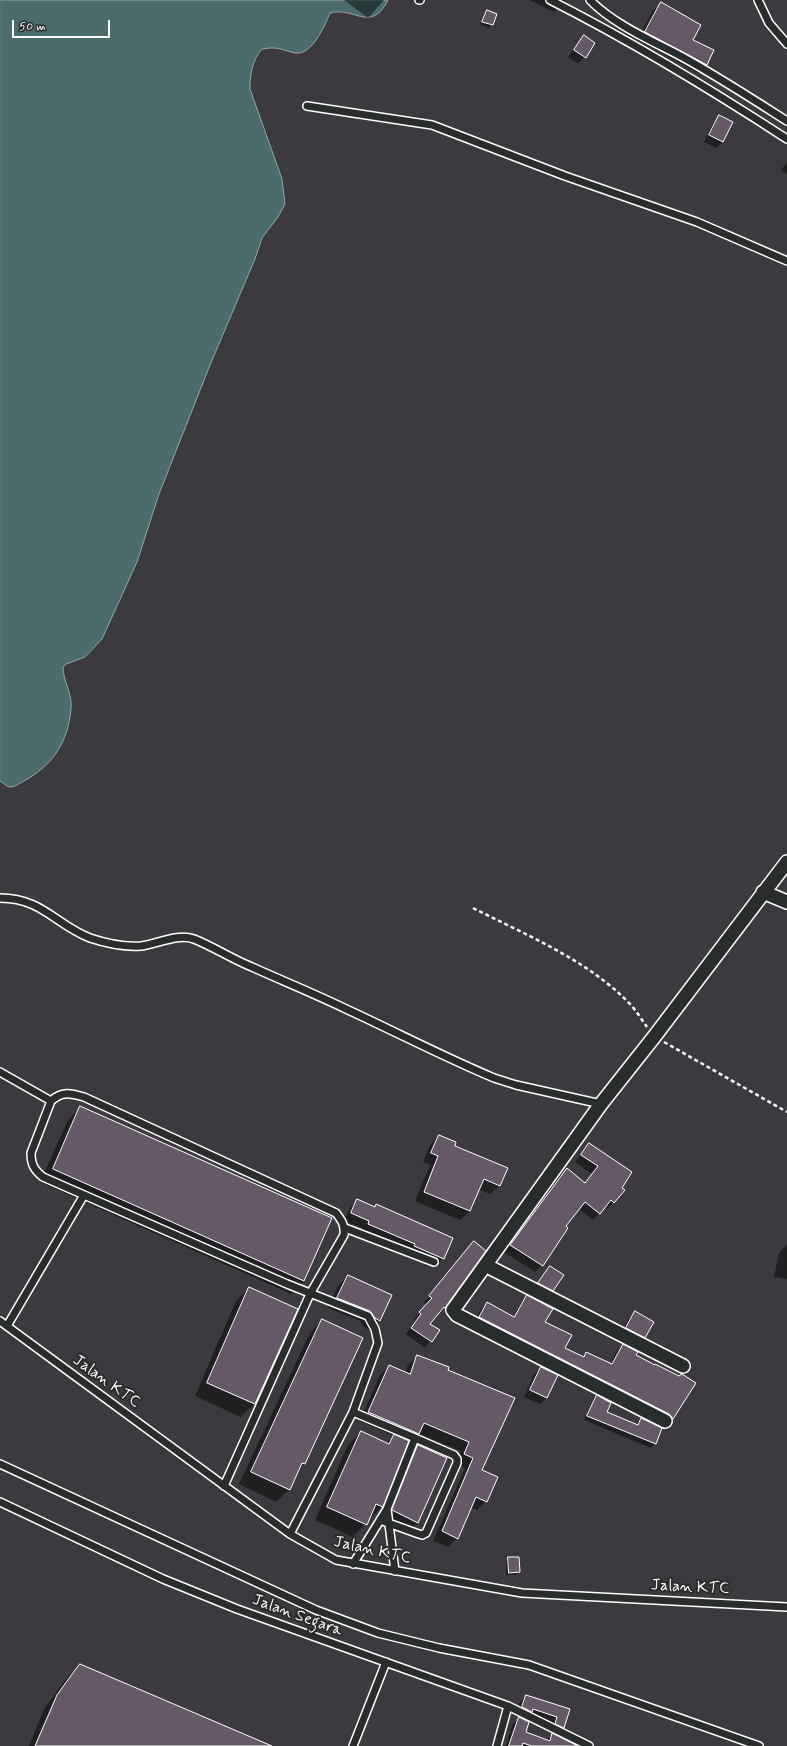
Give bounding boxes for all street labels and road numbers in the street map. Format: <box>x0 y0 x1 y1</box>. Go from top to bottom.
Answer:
street label: Jalan KTC <box>69 1351 143 1413</box>
street label: Jalan KTC <box>332 1533 412 1569</box>
street label: Jalan KTC <box>650 1576 730 1600</box>
street label: Jalan Segara <box>249 1591 345 1641</box>

